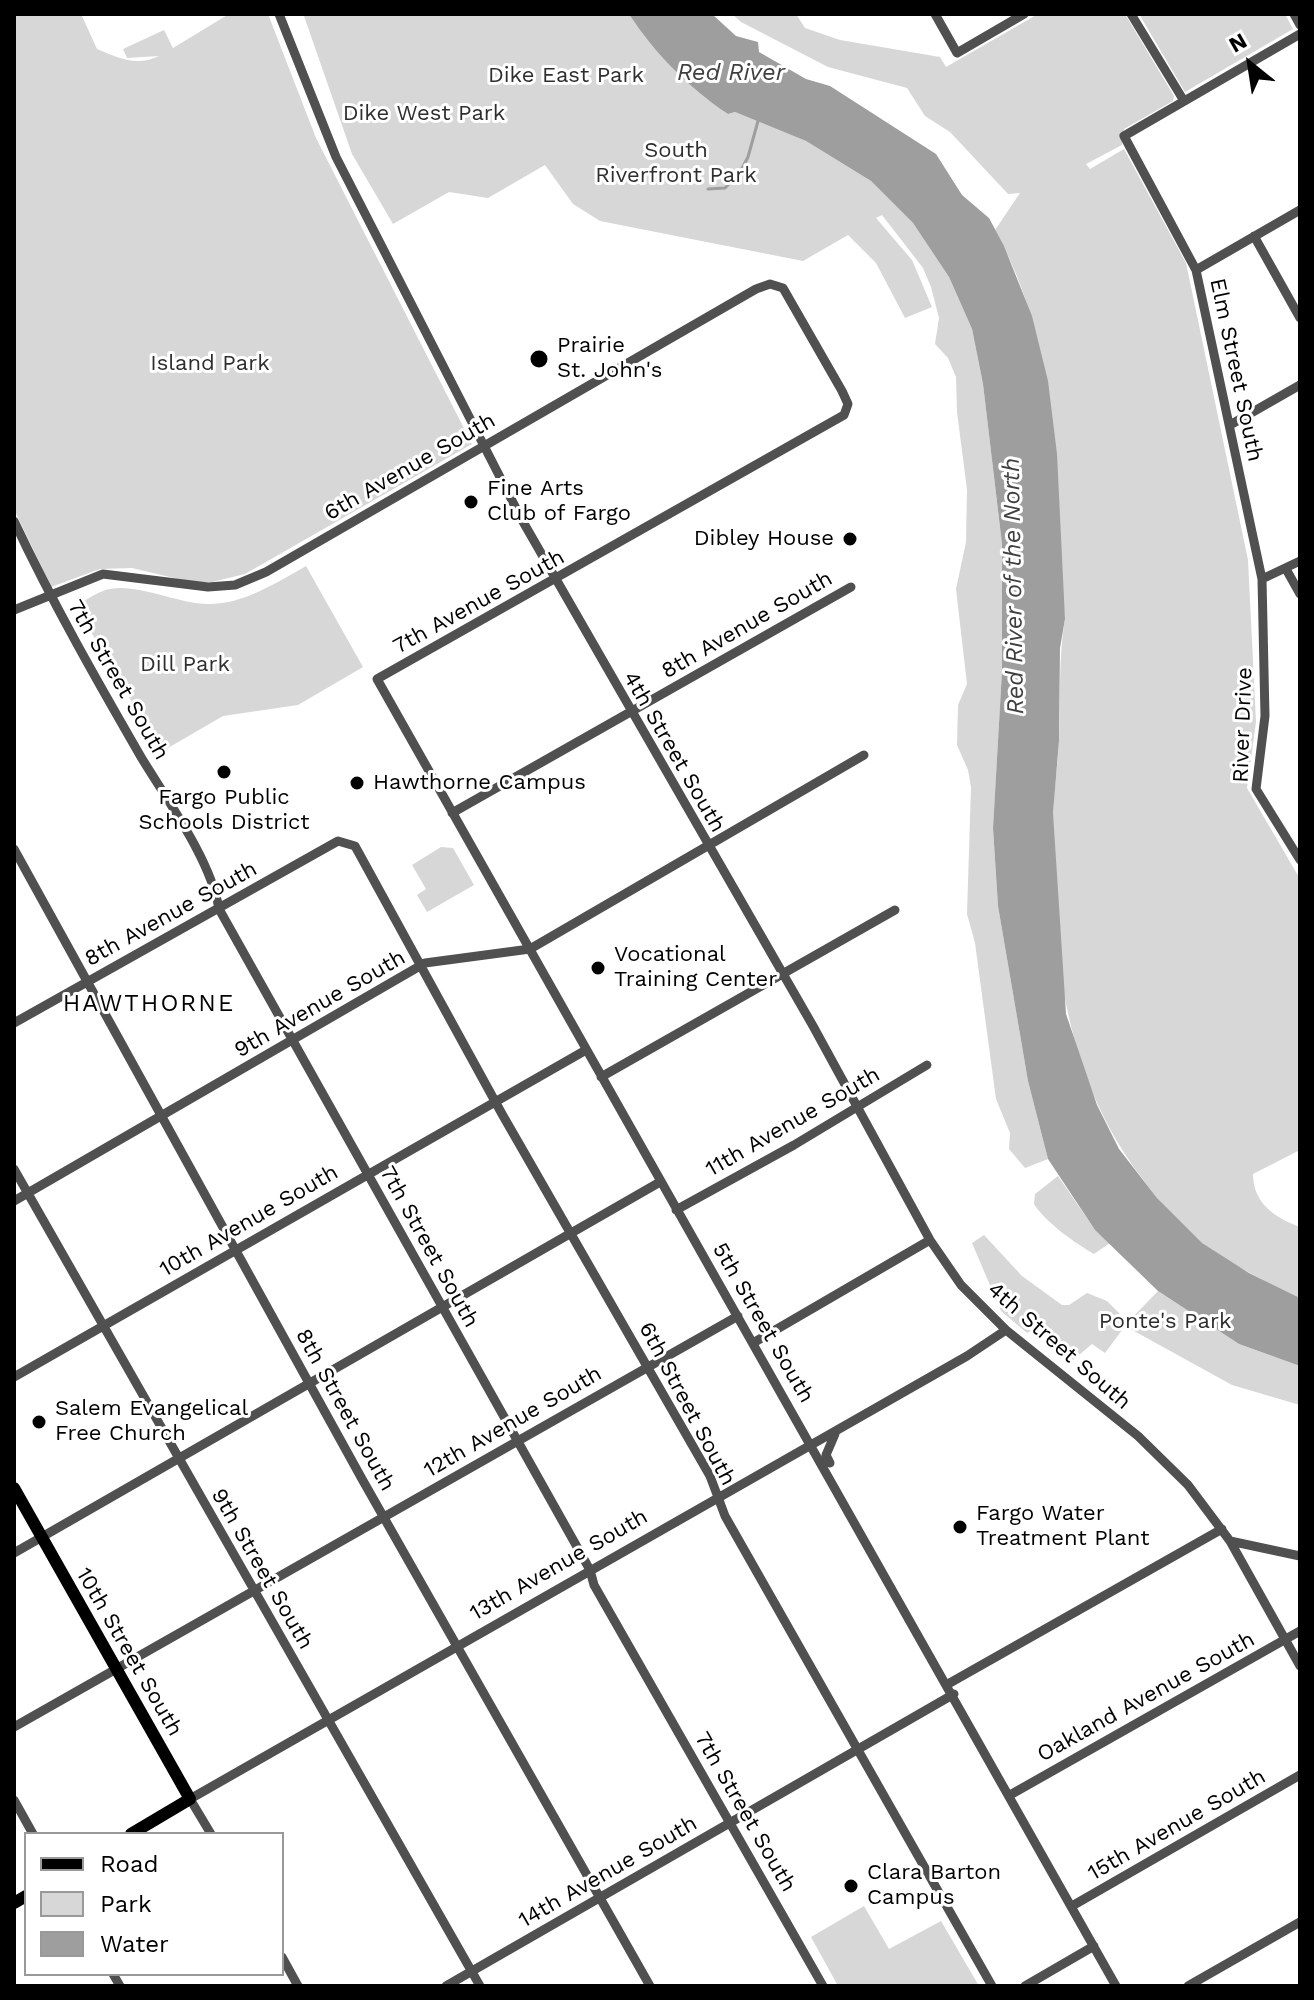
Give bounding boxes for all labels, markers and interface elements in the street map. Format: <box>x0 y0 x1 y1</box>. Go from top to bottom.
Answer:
north arrow <box>1210 24 1290 104</box>
text: N <box>1224 28 1251 58</box>
water label: Red River <box>677 59 785 87</box>
park label: Dike East Park <box>488 63 644 89</box>
park label: Dike West Park <box>343 101 505 127</box>
park label: South Riverfront Park <box>595 138 757 190</box>
street label: Elm Street South <box>1204 276 1268 464</box>
place label: Prairie St. John's <box>557 333 662 384</box>
marker: Prairie St. John's <box>528 348 550 370</box>
park label: Island Park <box>150 351 270 377</box>
street label: 6th Avenue South <box>320 407 500 527</box>
water label: Red River of the North <box>997 457 1031 715</box>
place label: Fine Arts Club of Fargo <box>487 476 631 528</box>
marker: Fine Arts Club of Fargo <box>462 493 480 511</box>
place label: Dibley House <box>694 526 834 552</box>
marker: Dibley House <box>841 530 859 548</box>
street label: 7th Avenue South <box>389 544 569 660</box>
street label: 8th Avenue South <box>657 565 837 685</box>
street label: 7th Street South <box>62 595 174 765</box>
park label: Dill Park <box>140 652 230 678</box>
street label: 4th Street South <box>617 667 731 837</box>
street label: River Drive <box>1228 667 1258 783</box>
marker: Fargo Public Schools District <box>215 763 233 781</box>
place label: Hawthorne Campus <box>373 770 586 796</box>
marker: Hawthorne Campus <box>348 774 366 792</box>
place label: Fargo Public Schools District <box>138 785 310 836</box>
street label: 8th Avenue South <box>80 856 262 972</box>
place label: Vocational Training Center <box>614 942 777 994</box>
street label: 9th Avenue South <box>230 944 410 1064</box>
marker: Vocational Training Center <box>589 959 607 977</box>
district label: HAWTHORNE <box>63 990 235 1018</box>
street label: 11th Avenue South <box>701 1061 885 1183</box>
street label: 10th Avenue South <box>155 1159 343 1283</box>
street label: 7th Street South <box>374 1162 484 1332</box>
street label: 5th Street South <box>706 1238 820 1408</box>
street label: 4th Street South <box>982 1277 1136 1415</box>
park label: Ponte's Park <box>1099 1309 1231 1335</box>
street label: 6th Street South <box>633 1318 741 1490</box>
street label: 8th Street South <box>290 1324 400 1496</box>
street label: 12th Avenue South <box>419 1360 607 1484</box>
place label: Salem Evangelical Free Church <box>55 1396 248 1448</box>
marker: Salem Evangelical Free Church <box>30 1413 48 1431</box>
street label: 9th Street South <box>205 1484 319 1654</box>
place label: Fargo Water Treatment Plant <box>976 1501 1149 1552</box>
street label: 13th Avenue South <box>465 1503 653 1627</box>
marker: Fargo Water Treatment Plant <box>951 1518 969 1536</box>
street label: 10th Street South <box>70 1563 188 1741</box>
street label: Oakland Avenue South <box>1033 1626 1259 1768</box>
street label: 7th Street South <box>689 1727 801 1897</box>
street label: 15th Avenue South <box>1083 1763 1271 1887</box>
street label: 14th Avenue South <box>514 1810 702 1934</box>
legend <box>24 1832 284 1976</box>
text: Road <box>100 1850 159 1878</box>
place label: Clara Barton Campus <box>867 1860 1001 1912</box>
marker: Clara Barton Campus <box>842 1877 860 1895</box>
text: Park <box>100 1890 152 1918</box>
text: Water <box>100 1930 169 1958</box>

